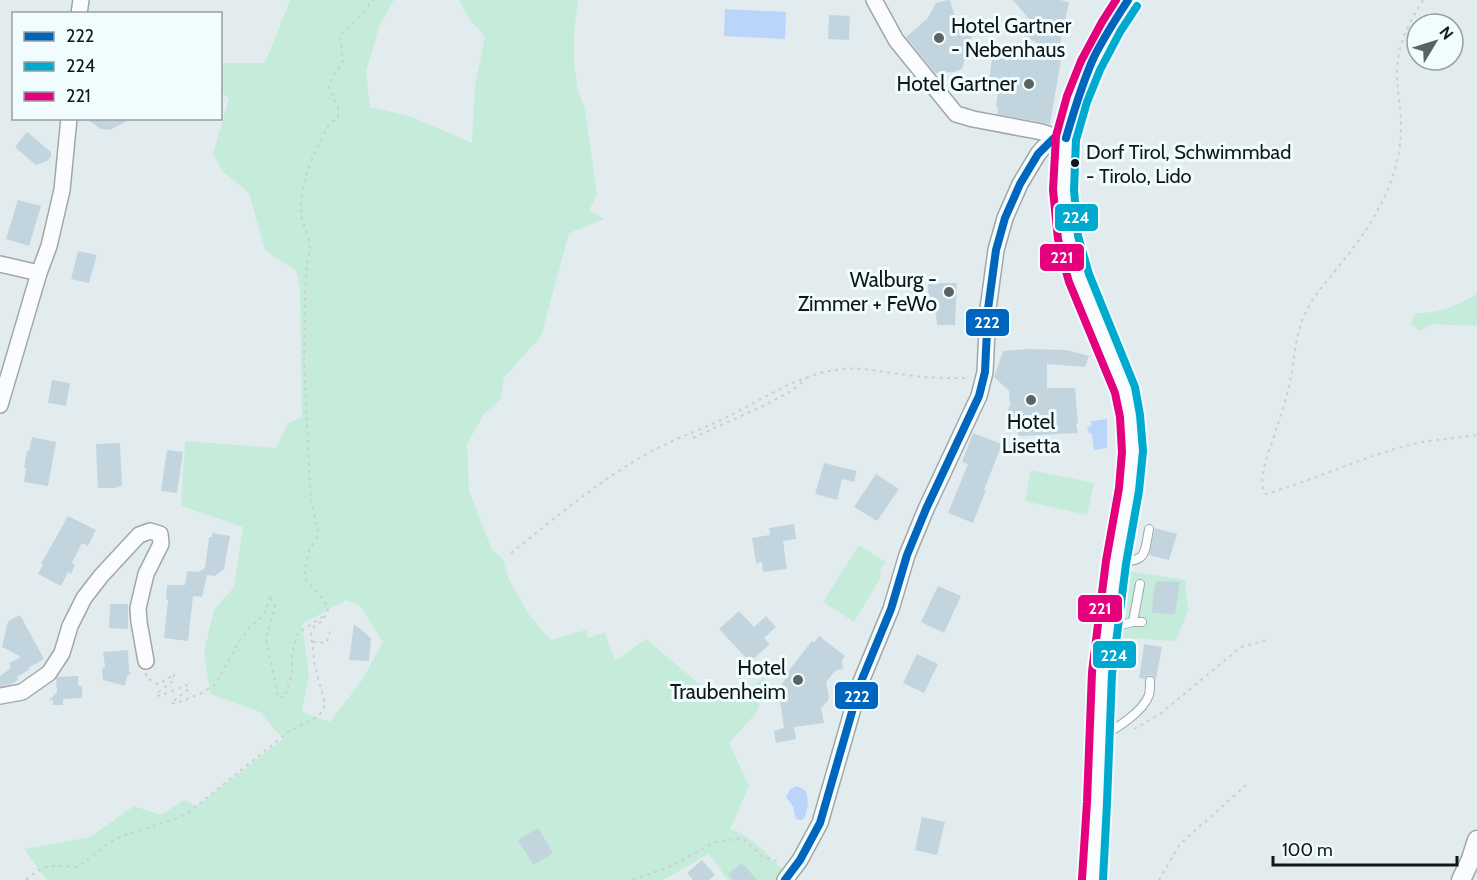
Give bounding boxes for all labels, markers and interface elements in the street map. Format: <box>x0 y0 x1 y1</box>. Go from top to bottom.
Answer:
legend <box>12 12 222 120</box>
north arrow <box>1405 12 1465 72</box>
place label: Hotel Gartner - Nebenhaus <box>951 13 1072 62</box>
text: N <box>1435 23 1457 43</box>
text: 222 <box>66 25 94 47</box>
marker: Hotel Gartner - Nebenhaus <box>932 31 946 45</box>
text: 224 <box>66 55 95 77</box>
place label: Hotel Gartner <box>897 71 1017 96</box>
marker: Hotel Gartner <box>1022 77 1036 91</box>
text: 221 <box>66 85 91 107</box>
place label: Dorf Tirol, Schwimmbad - Tirolo, Lido <box>1086 140 1291 188</box>
marker: Dorf Tirol, Schwimmbad - Tirolo, Lido <box>1069 157 1081 169</box>
line badge: 224 <box>1054 203 1099 232</box>
text: 224 <box>1063 208 1089 227</box>
line badge: 221 <box>1039 243 1085 272</box>
text: 221 <box>1051 248 1073 267</box>
place label: Walburg - Zimmer + FeWo <box>798 267 937 316</box>
marker: Walburg - Zimmer + FeWo <box>942 285 956 299</box>
line badge: 222 <box>965 308 1010 337</box>
text: 222 <box>974 313 1000 332</box>
marker: Hotel Lisetta <box>1024 393 1038 407</box>
place label: Hotel Lisetta <box>1002 409 1060 458</box>
line badge: 221 <box>1077 594 1123 623</box>
text: 221 <box>1089 599 1111 618</box>
line badge: 224 <box>1092 640 1137 669</box>
text: 224 <box>1101 646 1127 665</box>
place label: Hotel Traubenheim <box>670 655 786 704</box>
marker: Hotel Traubenheim <box>791 673 805 687</box>
line badge: 222 <box>834 681 879 710</box>
text: 222 <box>844 687 870 706</box>
scale bar <box>1273 829 1458 867</box>
text: 100 m <box>1282 839 1333 861</box>

